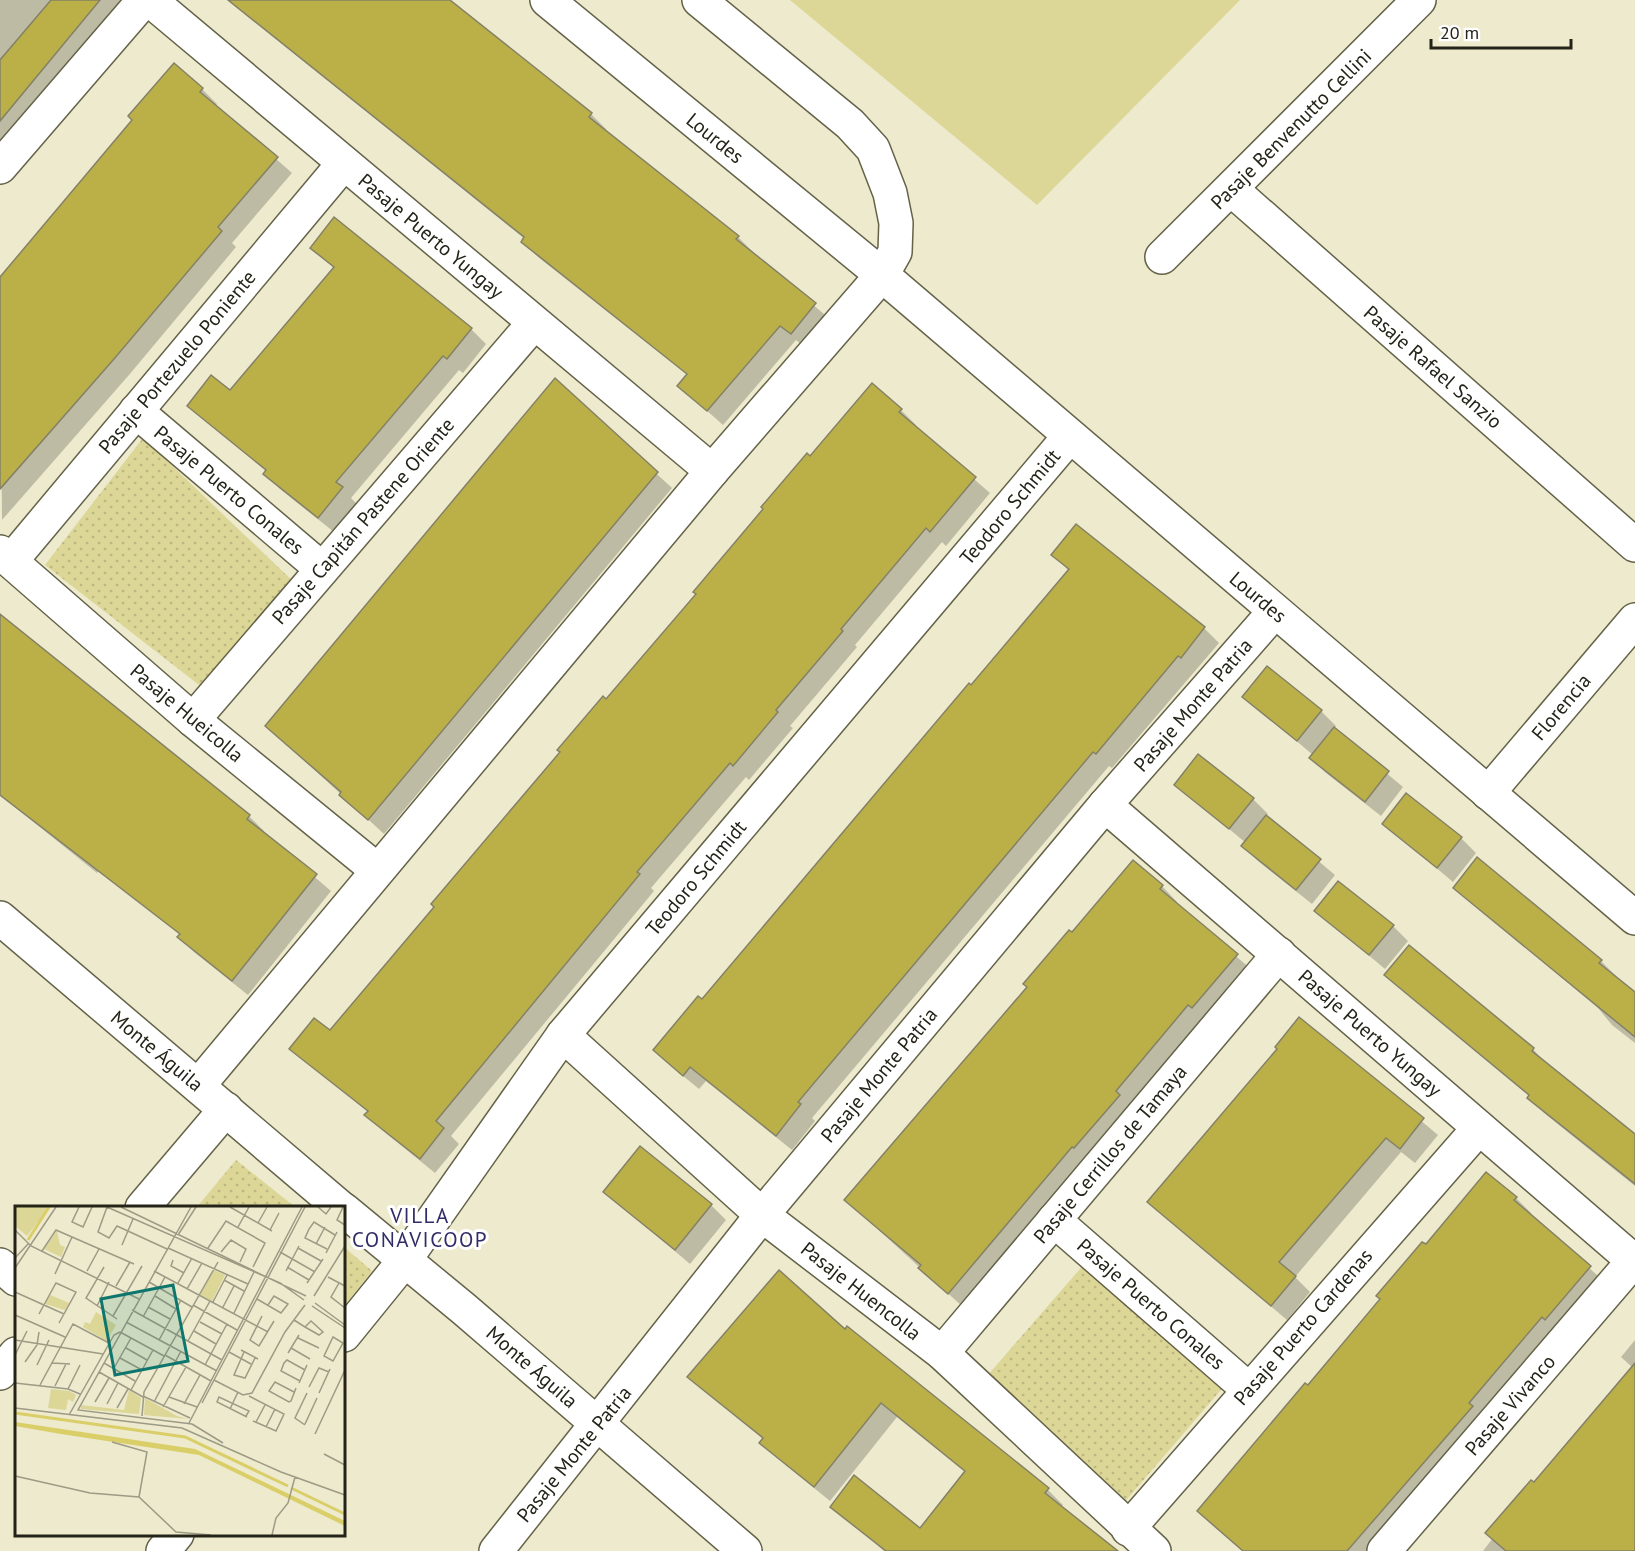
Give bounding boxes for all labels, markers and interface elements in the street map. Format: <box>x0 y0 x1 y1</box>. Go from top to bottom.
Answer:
scale bar <box>1431 12 1570 50</box>
text: 20 m <box>1440 21 1479 44</box>
street label: Pasaje Benvenutto Cellini <box>1205 43 1377 215</box>
street label: Lourdes <box>681 107 749 169</box>
street label: Pasaje Puerto Yungay <box>353 168 510 305</box>
street label: Pasaje Portezuelo Poniente <box>93 265 261 459</box>
street label: Pasaje Rafael Sanzio <box>1358 300 1508 434</box>
street label: Pasaje Capitán Pastene Oriente <box>266 412 460 630</box>
street label: Pasaje Puerto Conales <box>149 420 309 560</box>
street label: Teodoro Schmidt <box>954 444 1066 570</box>
street label: Lourdes <box>1224 566 1292 628</box>
street label: Pasaje Monte Patria <box>1128 633 1258 777</box>
street label: Pasaje Hueicolla <box>125 658 249 768</box>
street label: Florencia <box>1526 668 1596 746</box>
street label: Teodoro Schmidt <box>640 815 752 941</box>
street label: Pasaje Puerto Yungay <box>1293 964 1448 1103</box>
street label: Pasaje Monte Patria <box>815 1002 943 1148</box>
street label: Monte Águila <box>105 1005 209 1097</box>
street label: Pasaje Cerrillos de Tamaya <box>1028 1059 1192 1249</box>
district label: VILLA CONAVICOOP <box>352 1202 488 1253</box>
inset map <box>15 1206 345 1536</box>
street label: Pasaje Puerto Conales <box>1072 1233 1230 1375</box>
street label: Pasaje Huencolla <box>796 1236 926 1346</box>
street label: Pasaje Puerto Cardenas <box>1228 1243 1378 1411</box>
street label: Monte Águila <box>481 1320 583 1414</box>
street label: Pasaje Vivanco <box>1459 1349 1561 1461</box>
street label: Pasaje Monte Patria <box>511 1380 637 1528</box>

